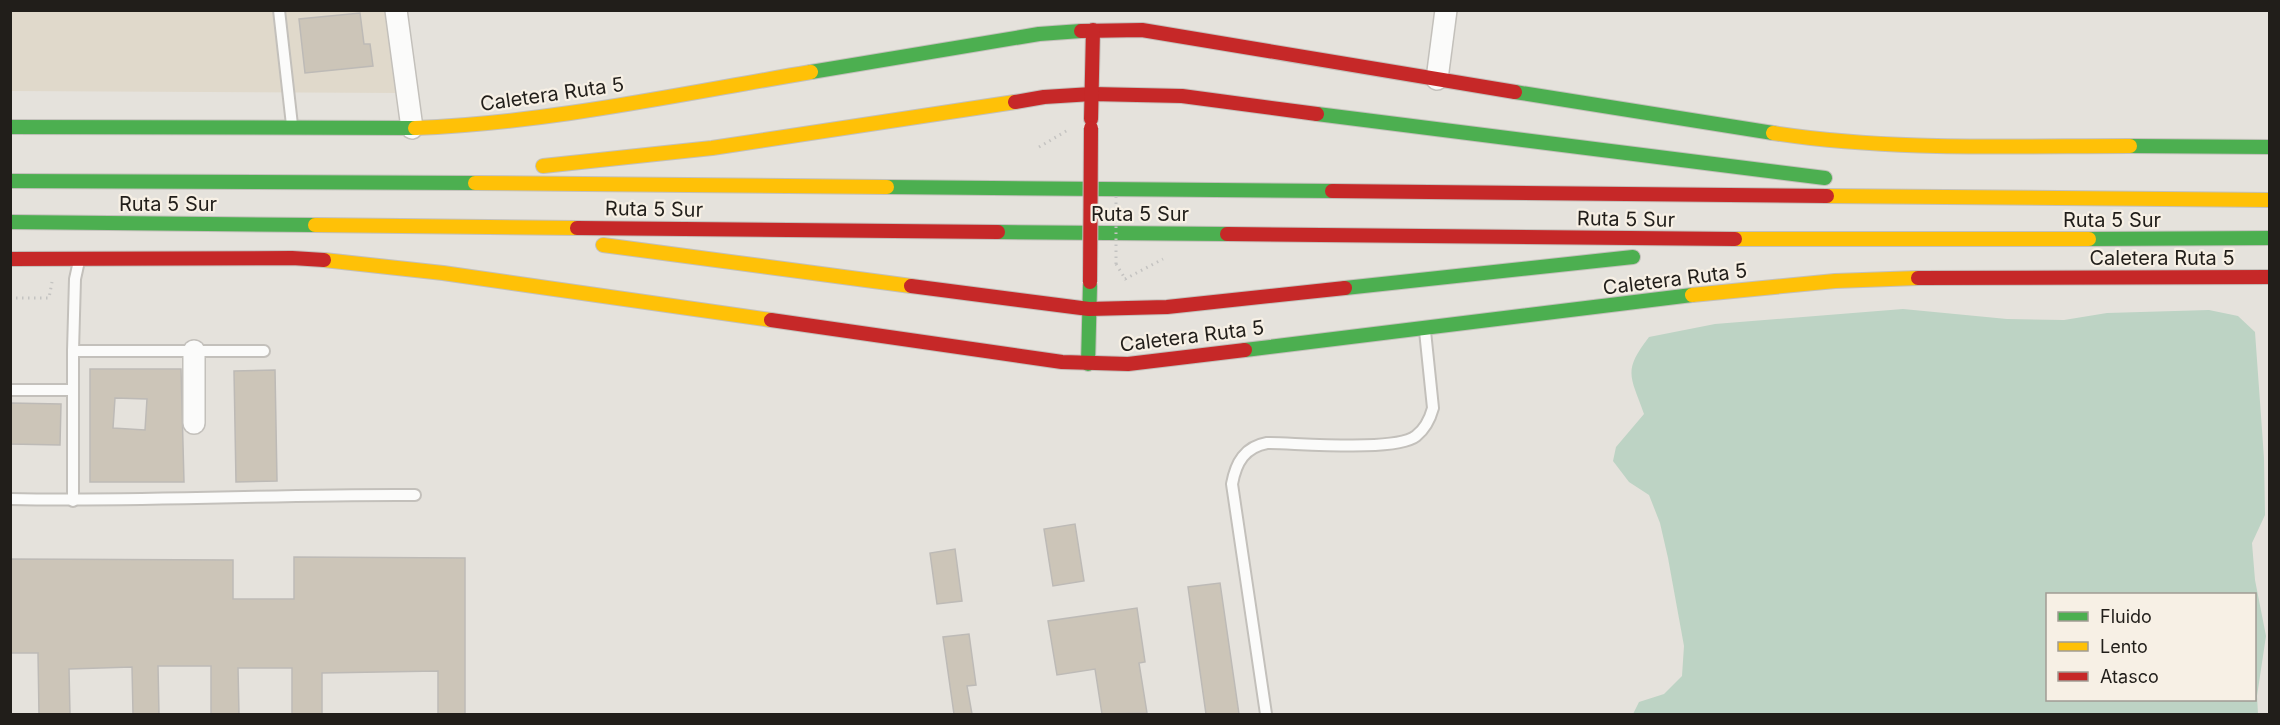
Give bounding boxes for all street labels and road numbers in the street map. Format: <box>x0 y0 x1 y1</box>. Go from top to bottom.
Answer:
street label: Caletera Ruta 5 <box>478 72 626 116</box>
street label: Ruta 5 Sur <box>119 192 218 216</box>
street label: Ruta 5 Sur <box>605 196 704 222</box>
street label: Ruta 5 Sur <box>1091 202 1190 226</box>
street label: Ruta 5 Sur <box>1577 206 1676 232</box>
street label: Ruta 5 Sur <box>2063 208 2162 232</box>
street label: Caletera Ruta 5 <box>2089 246 2235 270</box>
street label: Caletera Ruta 5 <box>1602 258 1748 300</box>
street label: Caletera Ruta 5 <box>1119 315 1265 357</box>

